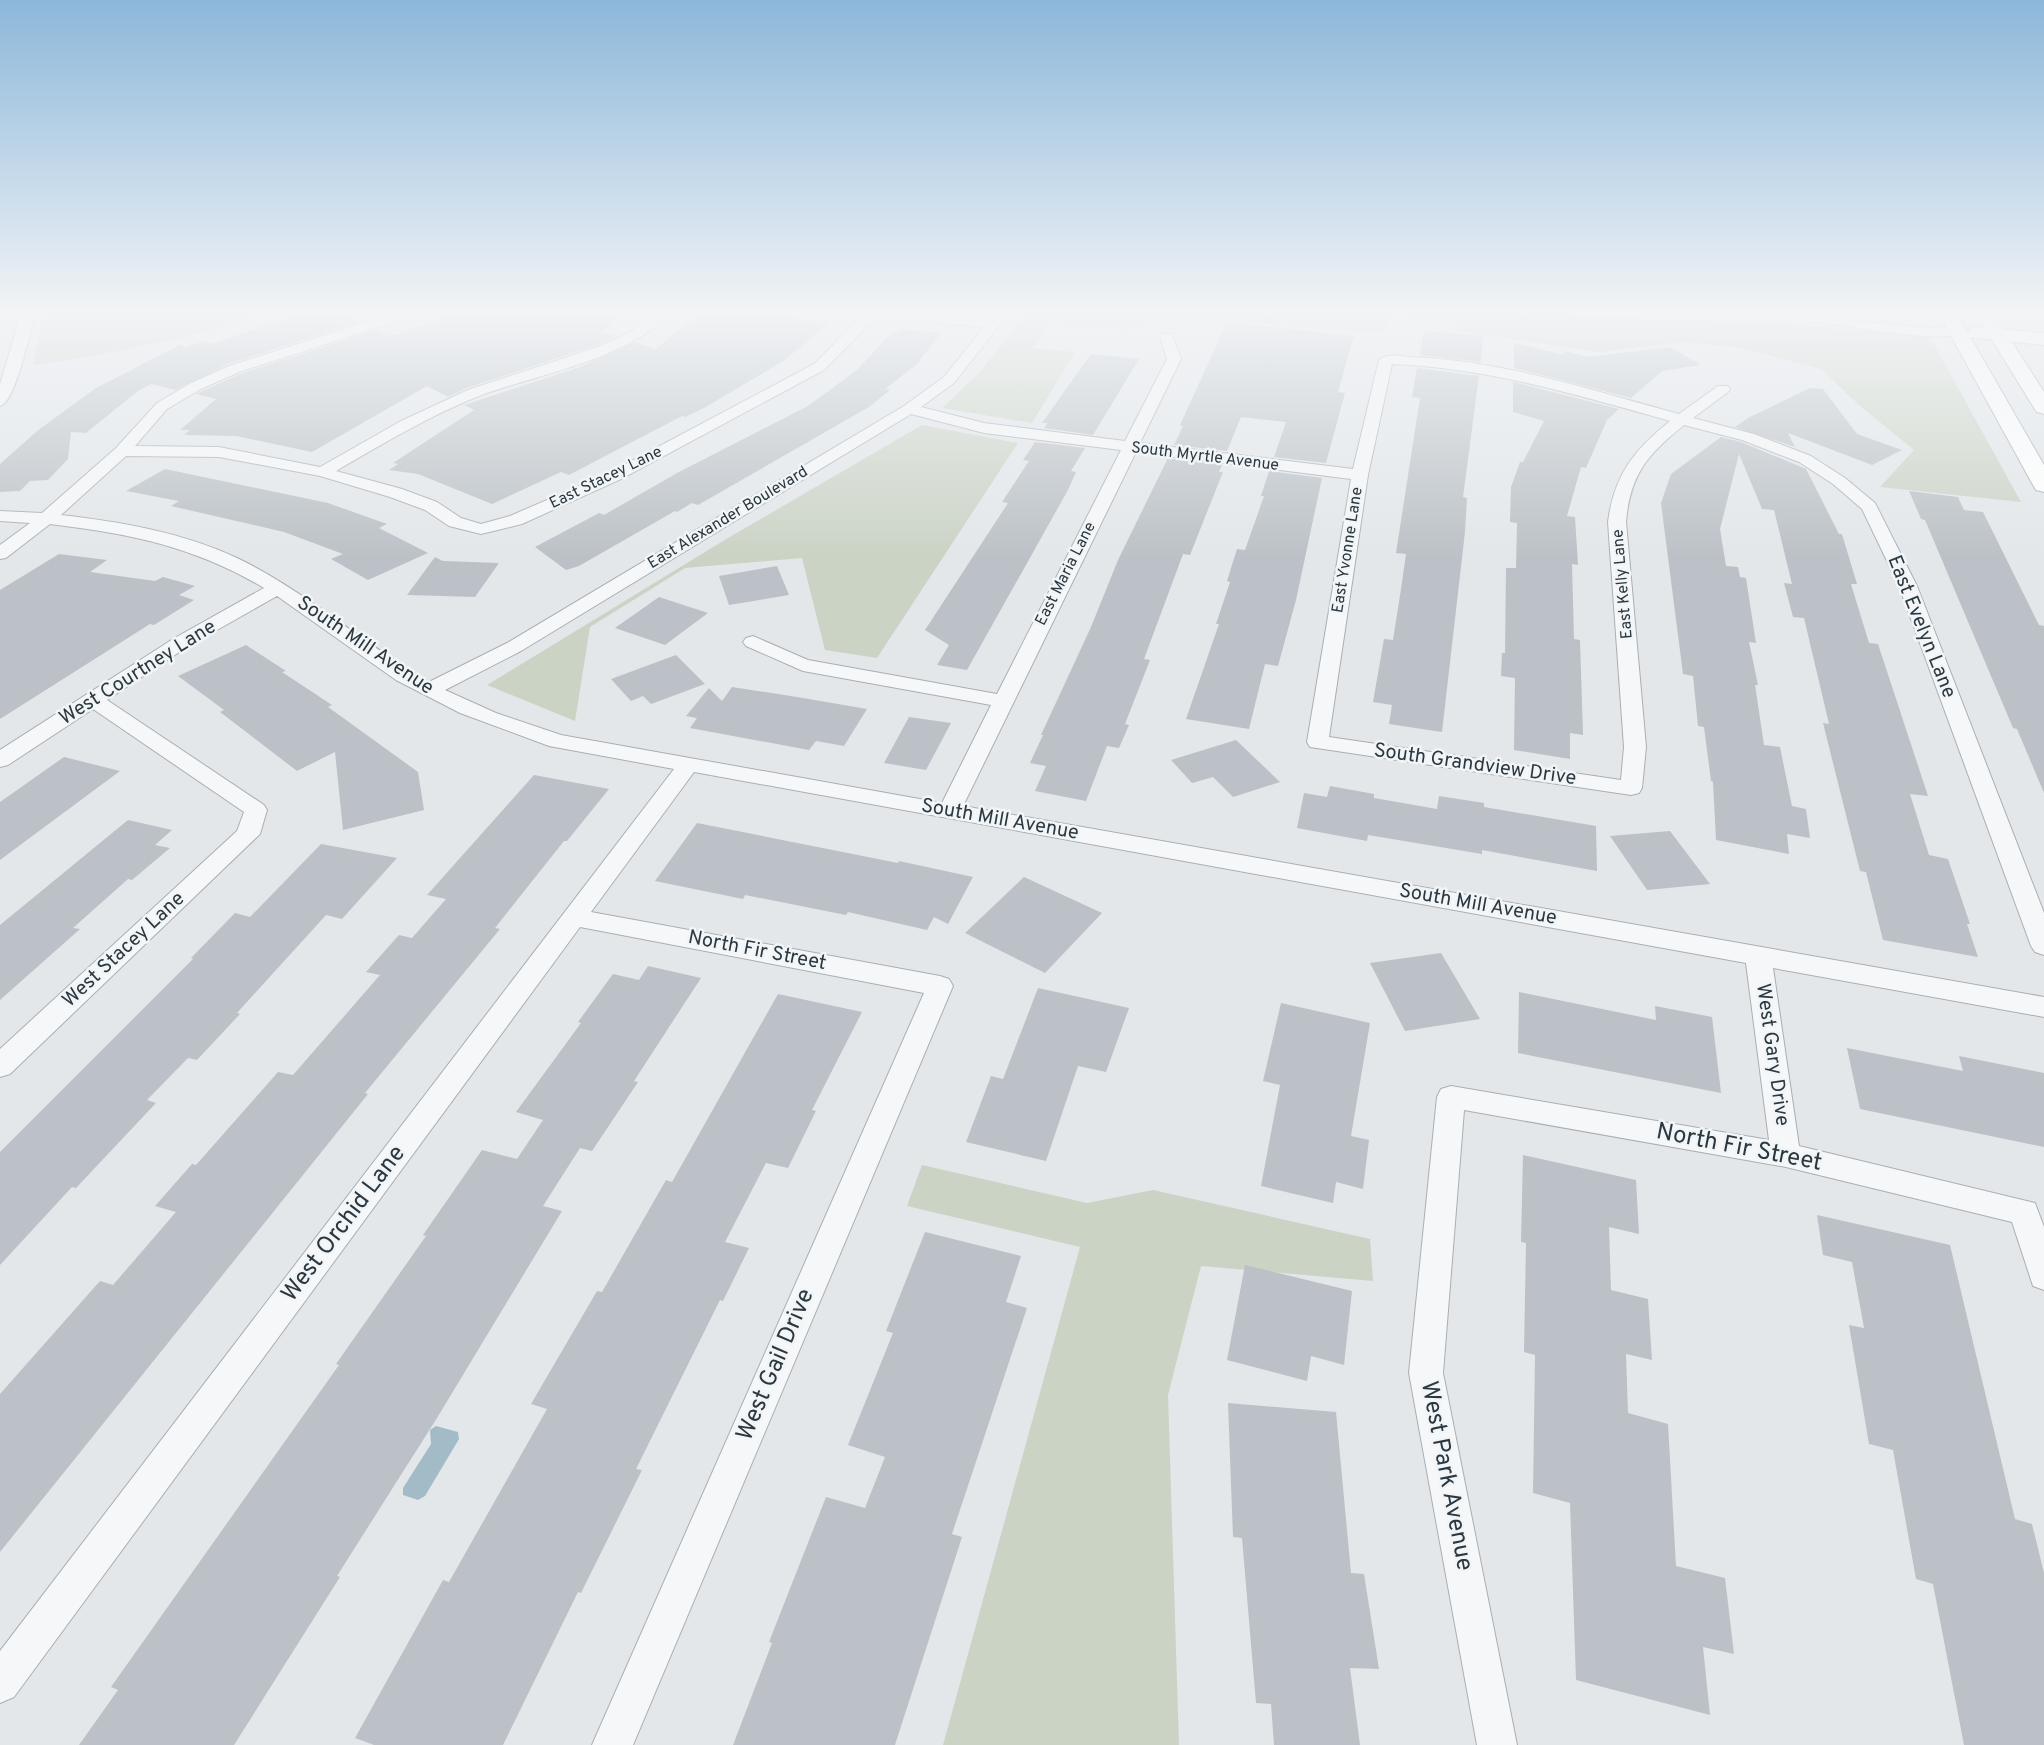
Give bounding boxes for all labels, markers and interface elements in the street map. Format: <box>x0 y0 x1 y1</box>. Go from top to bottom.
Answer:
street label: South Myrtle Avenue <box>1130 438 1280 476</box>
street label: East Stacey Lane <box>546 442 666 514</box>
street label: East Alexander Boulevard <box>644 462 812 574</box>
street label: East Yvonne Lane <box>1328 486 1368 614</box>
street label: East Maria Lane <box>1031 519 1101 629</box>
street label: East Kelly Lane <box>1608 528 1638 640</box>
street label: East Evelyn Lane <box>1880 552 1962 702</box>
street label: South Mill Avenue <box>292 591 438 701</box>
street label: West Courtney Lane <box>55 614 221 732</box>
street label: South Grandview Drive <box>1372 738 1578 792</box>
street label: South Mill Avenue <box>919 793 1081 847</box>
street label: South Mill Avenue <box>1397 878 1559 932</box>
street label: West Stacey Lane <box>57 886 191 1014</box>
street label: North Fir Street <box>686 925 828 977</box>
street label: West Gary Drive <box>1749 982 1795 1128</box>
street label: North Fir Street <box>1653 1117 1825 1179</box>
street label: West Orchid Lane <box>275 1140 413 1308</box>
street label: West Gail Drive <box>731 1285 821 1445</box>
street label: West Park Avenue <box>1413 1379 1479 1573</box>

